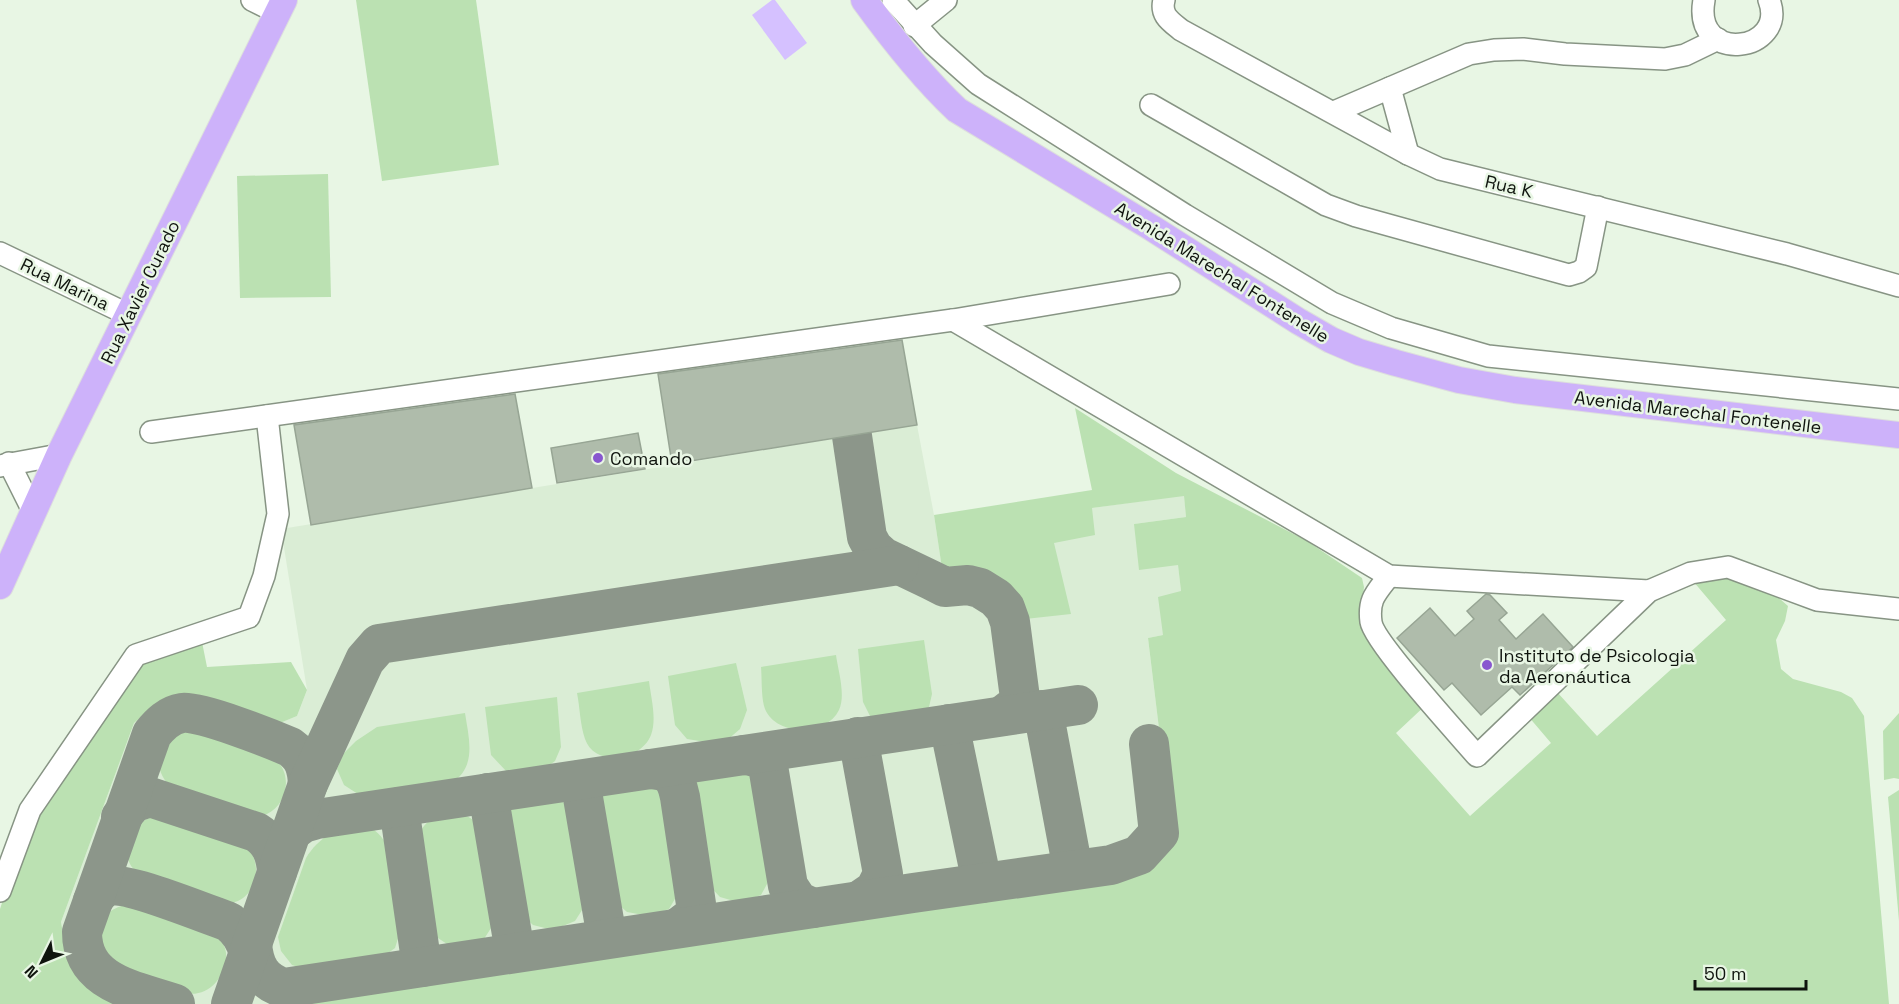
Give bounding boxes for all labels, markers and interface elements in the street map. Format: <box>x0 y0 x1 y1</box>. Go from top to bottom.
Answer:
street label: Rua K <box>1483 169 1535 203</box>
street label: Avenida Marechal Fontenelle <box>1111 196 1333 348</box>
street label: Rua Xavier Curado <box>95 217 185 367</box>
street label: Rua Marina <box>17 253 113 315</box>
street label: Avenida Marechal Fontenelle <box>1573 385 1823 439</box>
place label: Comando <box>610 447 692 470</box>
marker: Comando <box>591 451 605 465</box>
place label: Instituto de Psicologia da Aeronáutica <box>1499 644 1694 688</box>
marker: Instituto de Psicologia da Aeronáutica <box>1480 658 1494 672</box>
north arrow <box>12 932 72 992</box>
scale bar <box>1695 953 1806 991</box>
text: N <box>20 961 43 983</box>
text: 50 m <box>1704 962 1746 985</box>

